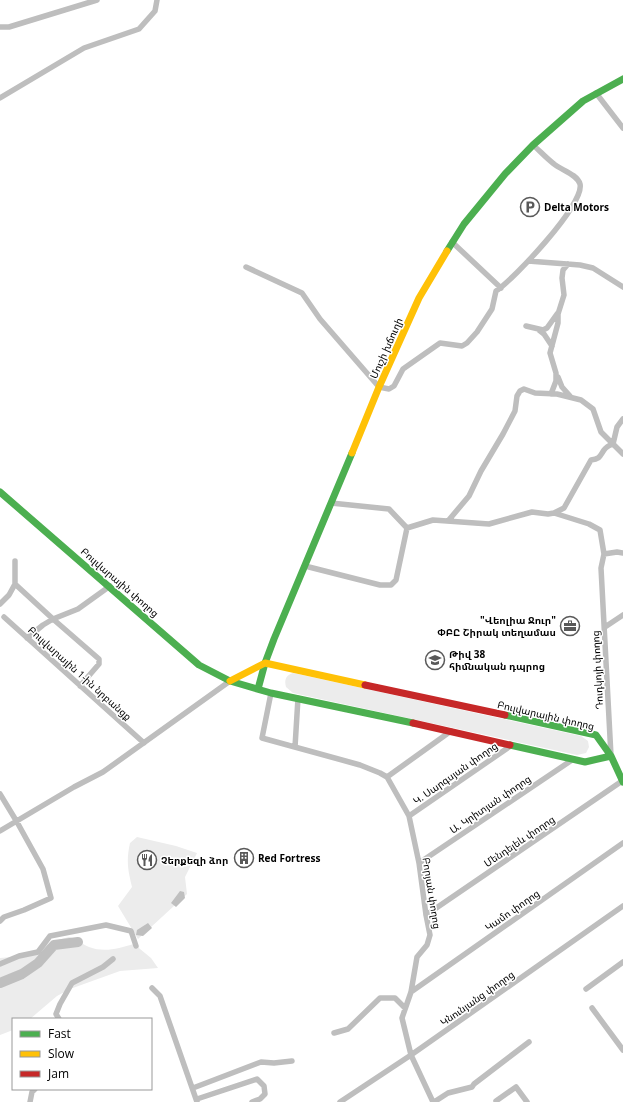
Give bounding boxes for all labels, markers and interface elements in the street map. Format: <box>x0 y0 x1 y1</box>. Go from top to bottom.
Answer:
parking icon: Delta Motors <box>519 196 541 218</box>
place label: Delta Motors <box>544 200 609 214</box>
street label: Մուշի խճուղի <box>366 315 406 381</box>
street label: Բուլվարային փողոց <box>78 544 162 620</box>
place label: "Վեոլիա Ջուր" ՓԲԸ Շիրակ տեղամաս <box>437 613 556 639</box>
office icon: "Վեոլիա Ջուր" ՓԲԸ Շիրակ տեղամաս <box>559 615 581 637</box>
street label: Բուլվարային 1-ին նրբանցք <box>25 623 135 723</box>
street label: Դուդկոյի փողոց <box>588 630 606 710</box>
place label: Թիվ 38 հիմնական դպրոց <box>449 647 545 673</box>
school or university icon: Թիվ 38 հիմնական դպրոց <box>424 649 446 671</box>
street label: Բուլվարային փողոց <box>496 697 596 733</box>
street label: Կ. Սարգսյան փողոց <box>410 738 500 808</box>
street label: Ա. Կրիտյան փողոց <box>447 772 533 836</box>
street label: Մենդելեև փողոց <box>481 812 557 870</box>
building icon: Red Fortress <box>233 847 255 869</box>
restaurant icon: Չերքեզի ձոր <box>136 849 158 871</box>
place label: Red Fortress <box>258 851 320 865</box>
place label: Չերքեզի ձոր <box>161 853 228 867</box>
street label: Բորյան փողոց <box>419 856 445 930</box>
street label: Կամո փողոց <box>482 886 542 934</box>
street label: Կնունյանց փողոց <box>437 967 517 1029</box>
legend <box>12 1018 152 1090</box>
text: Fast <box>48 1025 71 1042</box>
text: Slow <box>48 1045 75 1062</box>
text: Jam <box>47 1065 69 1082</box>

